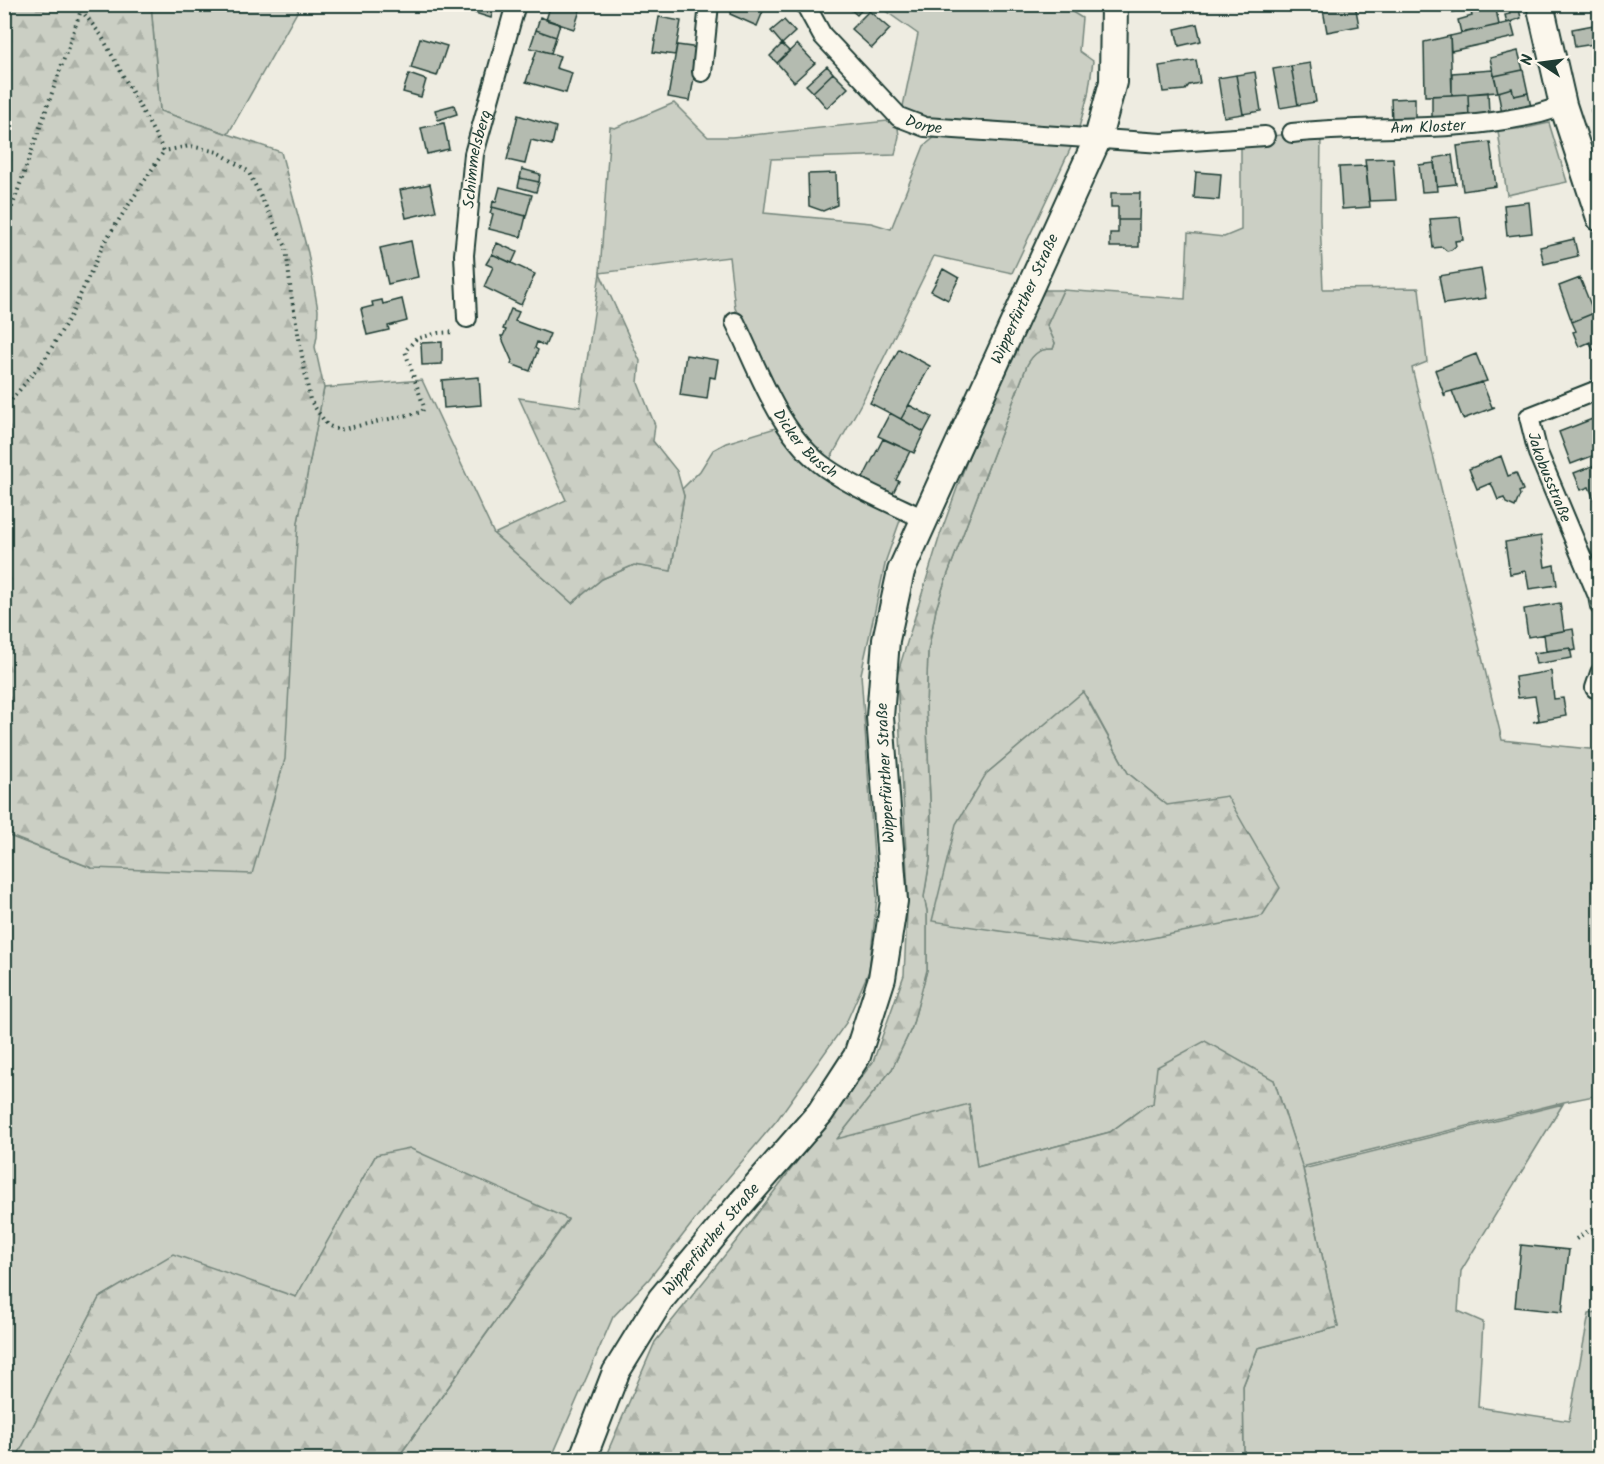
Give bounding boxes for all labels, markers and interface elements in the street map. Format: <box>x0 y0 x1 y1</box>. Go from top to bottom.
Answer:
north arrow <box>1511 33 1571 93</box>
text: N <box>1515 52 1541 68</box>
street label: Schimmelsberg <box>456 107 498 210</box>
street label: Dorpe <box>901 108 943 141</box>
street label: Am Kloster <box>1390 112 1468 141</box>
street label: Wipperfürther Straße <box>984 230 1065 368</box>
street label: Dicker Busch <box>766 404 843 485</box>
street label: Jakobusstraße <box>1521 430 1578 526</box>
street label: Wipperfürther Straße <box>870 702 902 844</box>
street label: Wipperfürther Straße <box>656 1177 766 1301</box>

